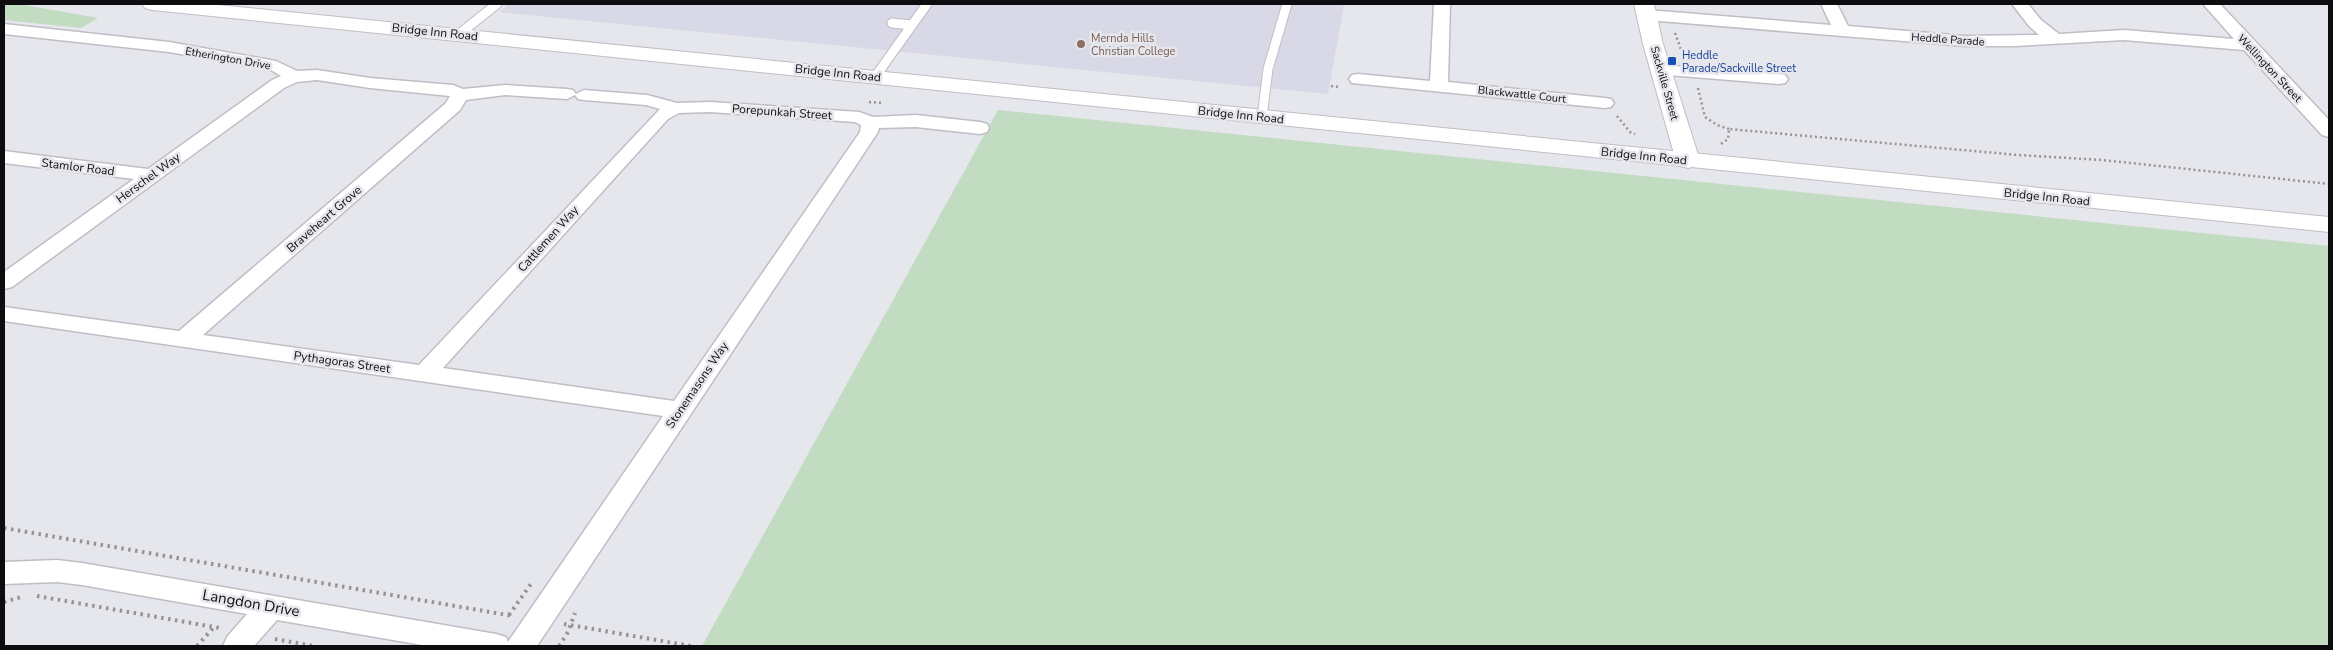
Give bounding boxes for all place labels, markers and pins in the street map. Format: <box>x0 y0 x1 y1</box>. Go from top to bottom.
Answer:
place label: Mernda Hills Christian College <box>1091 31 1176 59</box>
marker: Mernda Hills Christian College <box>1075 38 1087 50</box>
place label: Heddle Parade/Sackville Street <box>1682 48 1796 76</box>
marker: Heddle Parade/Sackville Street <box>1666 55 1678 67</box>

